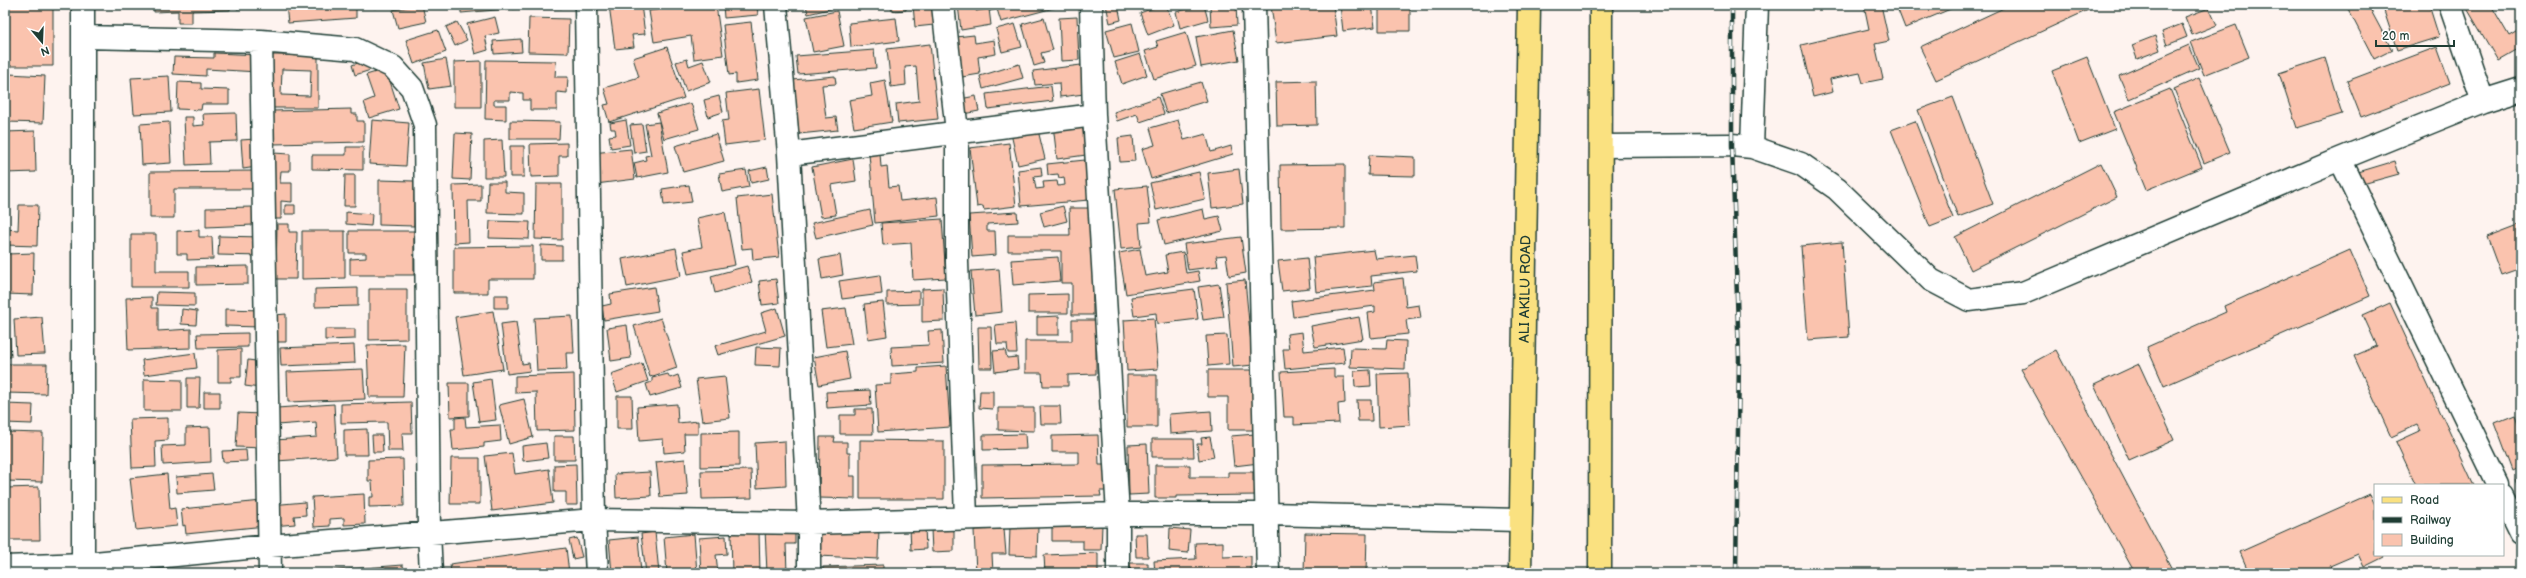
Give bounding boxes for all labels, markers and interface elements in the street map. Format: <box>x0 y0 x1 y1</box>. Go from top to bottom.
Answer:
north arrow <box>22 22 62 62</box>
scale bar <box>2376 22 2454 48</box>
text: 20 m <box>2382 29 2409 44</box>
text: N <box>39 43 51 58</box>
street label: ALI AKILU ROAD <box>1516 235 1534 343</box>
legend <box>2374 484 2504 556</box>
text: Road <box>2410 493 2439 508</box>
text: Railway <box>2410 513 2452 528</box>
text: Building <box>2410 533 2454 548</box>

